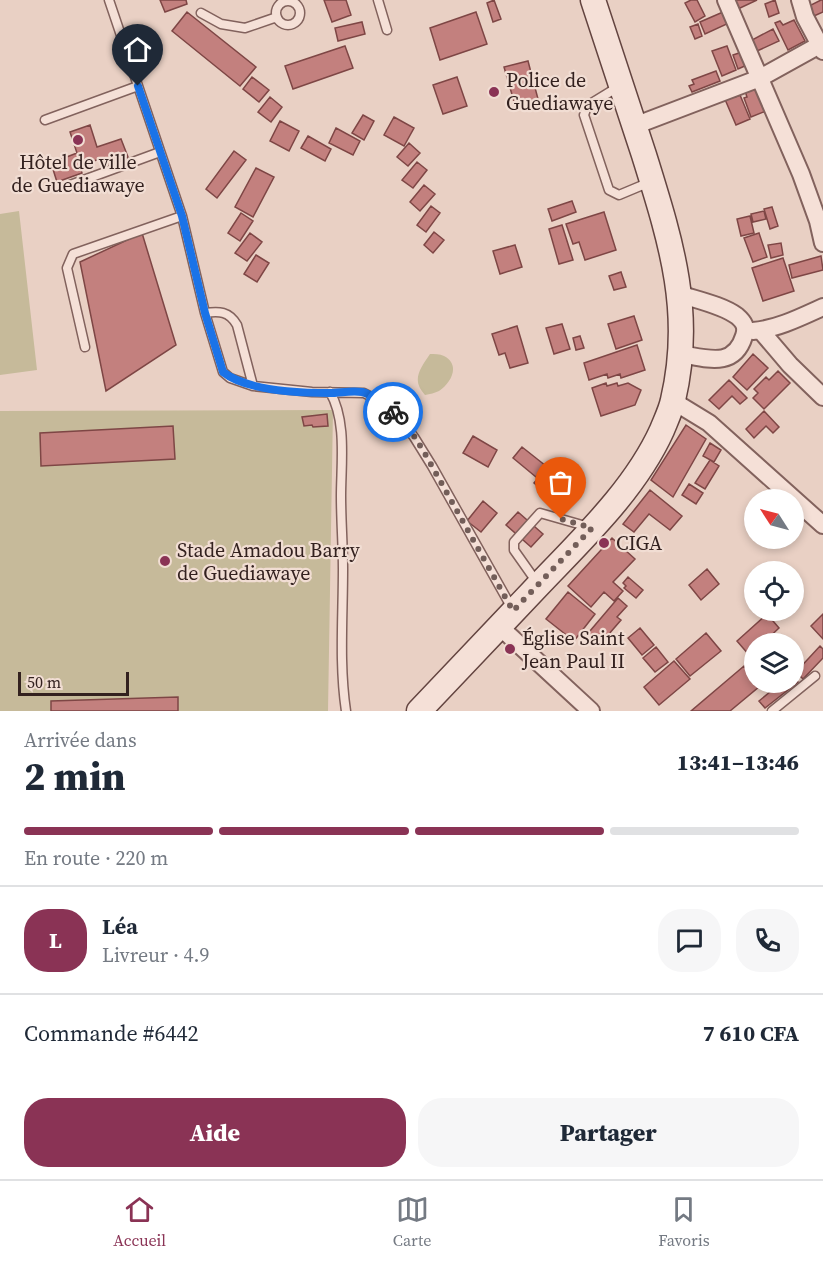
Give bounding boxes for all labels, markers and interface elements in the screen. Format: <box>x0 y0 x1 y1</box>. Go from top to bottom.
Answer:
pin <box>112 24 163 86</box>
icon: home <box>121 33 154 66</box>
place label: Police de Guediawaye <box>506 66 613 117</box>
marker: Police de Guediawaye <box>487 85 501 99</box>
marker: Hôtel de ville de Guediawaye <box>71 133 85 147</box>
place label: Hôtel de ville de Guediawaye <box>11 148 145 199</box>
courier <box>363 382 423 442</box>
icon: bike <box>377 396 410 429</box>
pin <box>535 457 586 519</box>
icon: bag <box>544 466 577 499</box>
north arrow <box>744 489 804 549</box>
map controls <box>744 489 804 693</box>
place label: CIGA <box>616 529 663 557</box>
place label: Stade Amadou Barry de Guediawaye <box>177 536 361 587</box>
marker: CIGA <box>597 536 611 550</box>
marker: Stade Amadou Barry de Guediawaye <box>158 554 172 568</box>
button: locate <box>744 561 804 621</box>
place label: Église Saint Jean Paul II <box>521 624 625 675</box>
button: layers <box>744 633 804 693</box>
marker: Église Saint Jean Paul II <box>503 642 517 656</box>
scale bar <box>18 669 129 696</box>
text: 50 m <box>27 671 61 693</box>
text: Arrivée dans <box>24 726 137 754</box>
text: 13:41–13:46 <box>677 747 799 777</box>
text: 2 min <box>24 750 126 803</box>
text: En route · 220 m <box>24 844 168 872</box>
button: chat <box>658 909 721 972</box>
button: phone <box>736 909 799 972</box>
text: Léa <box>102 911 138 941</box>
text: L <box>49 925 62 955</box>
text: Livreur · 4.9 <box>102 941 210 969</box>
text: Commande #6442 <box>24 1018 198 1048</box>
text: 7 610 CFA <box>703 1018 799 1048</box>
button: Aide <box>24 1098 406 1167</box>
button: Partager <box>418 1098 799 1167</box>
tab: Accueil <box>113 1193 166 1251</box>
tab: Carte <box>393 1193 431 1251</box>
tab: Favoris <box>658 1193 710 1251</box>

